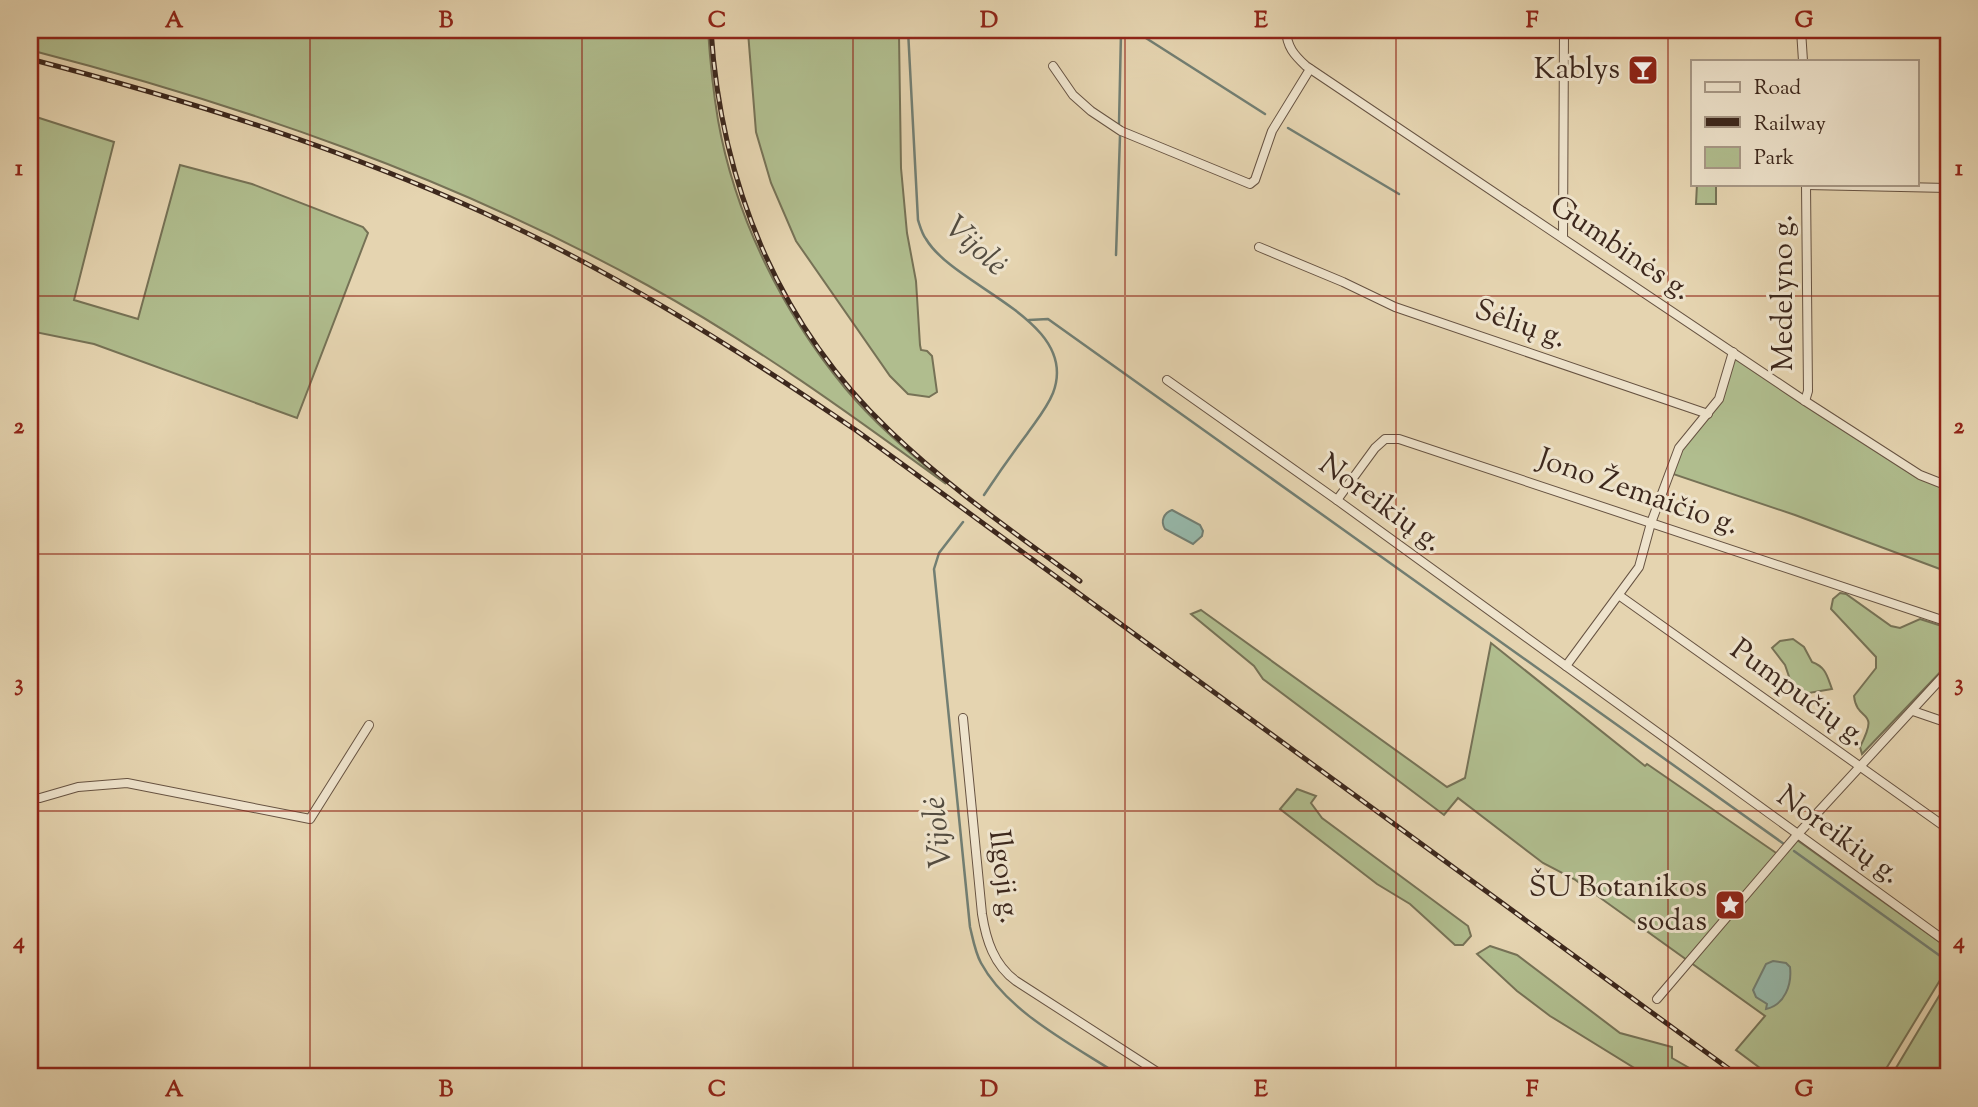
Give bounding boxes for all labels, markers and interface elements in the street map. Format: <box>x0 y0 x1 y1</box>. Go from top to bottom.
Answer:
text: A <box>165 5 184 38</box>
text: B <box>439 5 454 38</box>
text: C <box>708 5 726 38</box>
text: D <box>980 5 998 38</box>
text: E <box>1254 5 1268 38</box>
text: F <box>1526 5 1539 38</box>
text: G <box>1795 5 1814 38</box>
place label: Kablys <box>1534 49 1620 92</box>
bar icon: Kablys <box>1626 53 1660 87</box>
legend <box>1691 60 1918 186</box>
text: Road <box>1754 74 1801 104</box>
text: Railway <box>1754 110 1826 140</box>
text: Park <box>1754 144 1795 174</box>
text: 1 <box>15 153 23 186</box>
text: 1 <box>1955 153 1963 186</box>
street label: Gumbinės g. <box>1540 186 1700 312</box>
water label: Vijolė <box>933 206 1017 288</box>
street label: Medelyno g. <box>1763 214 1806 372</box>
street label: Sėlių g. <box>1468 289 1572 361</box>
text: 2 <box>14 411 25 444</box>
text: 2 <box>1954 411 1965 444</box>
street label: Jono Žemaičio g. <box>1530 438 1744 548</box>
street label: Noreikių g. <box>1309 444 1451 564</box>
street label: Pumpučių g. <box>1721 630 1875 758</box>
text: 3 <box>14 668 24 701</box>
text: 3 <box>1954 668 1964 701</box>
street label: Noreikių g. <box>1767 776 1909 896</box>
water label: Vijolė <box>912 794 966 870</box>
street label: Ilgoji g. <box>976 828 1030 926</box>
place label: ŠU Botanikos sodas <box>1529 867 1707 944</box>
place icon: ŠU Botanikos sodas <box>1713 888 1747 922</box>
text: 4 <box>12 926 25 959</box>
text: 4 <box>1952 926 1965 959</box>
text: A <box>165 1074 184 1107</box>
text: B <box>439 1074 454 1107</box>
text: C <box>708 1074 726 1107</box>
text: D <box>980 1074 998 1107</box>
text: E <box>1254 1074 1268 1107</box>
text: F <box>1526 1074 1539 1107</box>
text: G <box>1795 1074 1814 1107</box>

